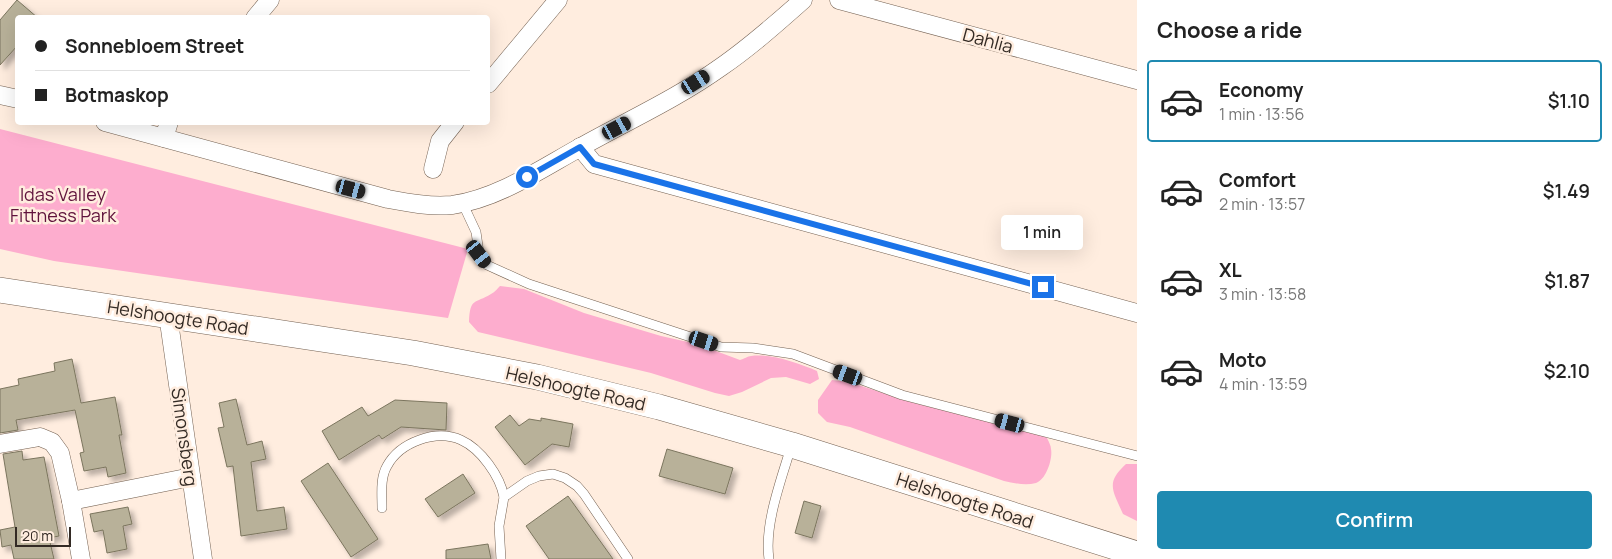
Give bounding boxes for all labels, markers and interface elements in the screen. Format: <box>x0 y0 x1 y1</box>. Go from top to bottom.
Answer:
text: Choose a ride <box>1157 15 1302 45</box>
street label: Dahlia <box>960 22 1016 58</box>
text: Sonnebloem Street <box>65 33 244 59</box>
car <box>679 68 712 96</box>
text: Economy <box>1219 77 1303 103</box>
icon: car <box>1159 79 1204 124</box>
text: Botmaskop <box>65 82 169 108</box>
text: $1.10 <box>1548 88 1590 114</box>
text: 1 min · 13:56 <box>1219 103 1304 125</box>
car <box>600 114 633 142</box>
route start <box>516 166 538 188</box>
text: Comfort <box>1219 167 1296 193</box>
icon: car <box>1159 169 1204 214</box>
car <box>334 178 367 200</box>
text: $1.49 <box>1543 178 1590 204</box>
park label: Idas Valley Fittness Park <box>10 182 117 227</box>
text: 2 min · 13:57 <box>1219 193 1305 215</box>
callout: 1 min <box>1002 214 1084 250</box>
text: 1 min <box>1023 221 1061 243</box>
car <box>463 238 494 270</box>
text: XL <box>1219 257 1242 283</box>
icon: car <box>1159 259 1204 304</box>
text: $1.87 <box>1544 268 1590 294</box>
route end <box>1032 276 1054 298</box>
text: 3 min · 13:58 <box>1219 283 1306 305</box>
street label: Helshoogte Road <box>106 294 250 340</box>
car <box>687 329 720 353</box>
text: Moto <box>1219 347 1266 373</box>
icon: car <box>1159 349 1204 394</box>
text: $2.10 <box>1544 358 1590 384</box>
street label: Helshoogte Road <box>504 360 648 416</box>
car <box>831 363 864 387</box>
text: 4 min · 13:59 <box>1219 373 1308 395</box>
street label: Simonsberg <box>166 386 204 488</box>
car <box>993 412 1026 434</box>
street label: Helshoogte Road <box>893 467 1037 533</box>
button: Confirm <box>1157 491 1592 549</box>
scale bar <box>15 524 71 547</box>
text: 20 m <box>22 526 53 545</box>

